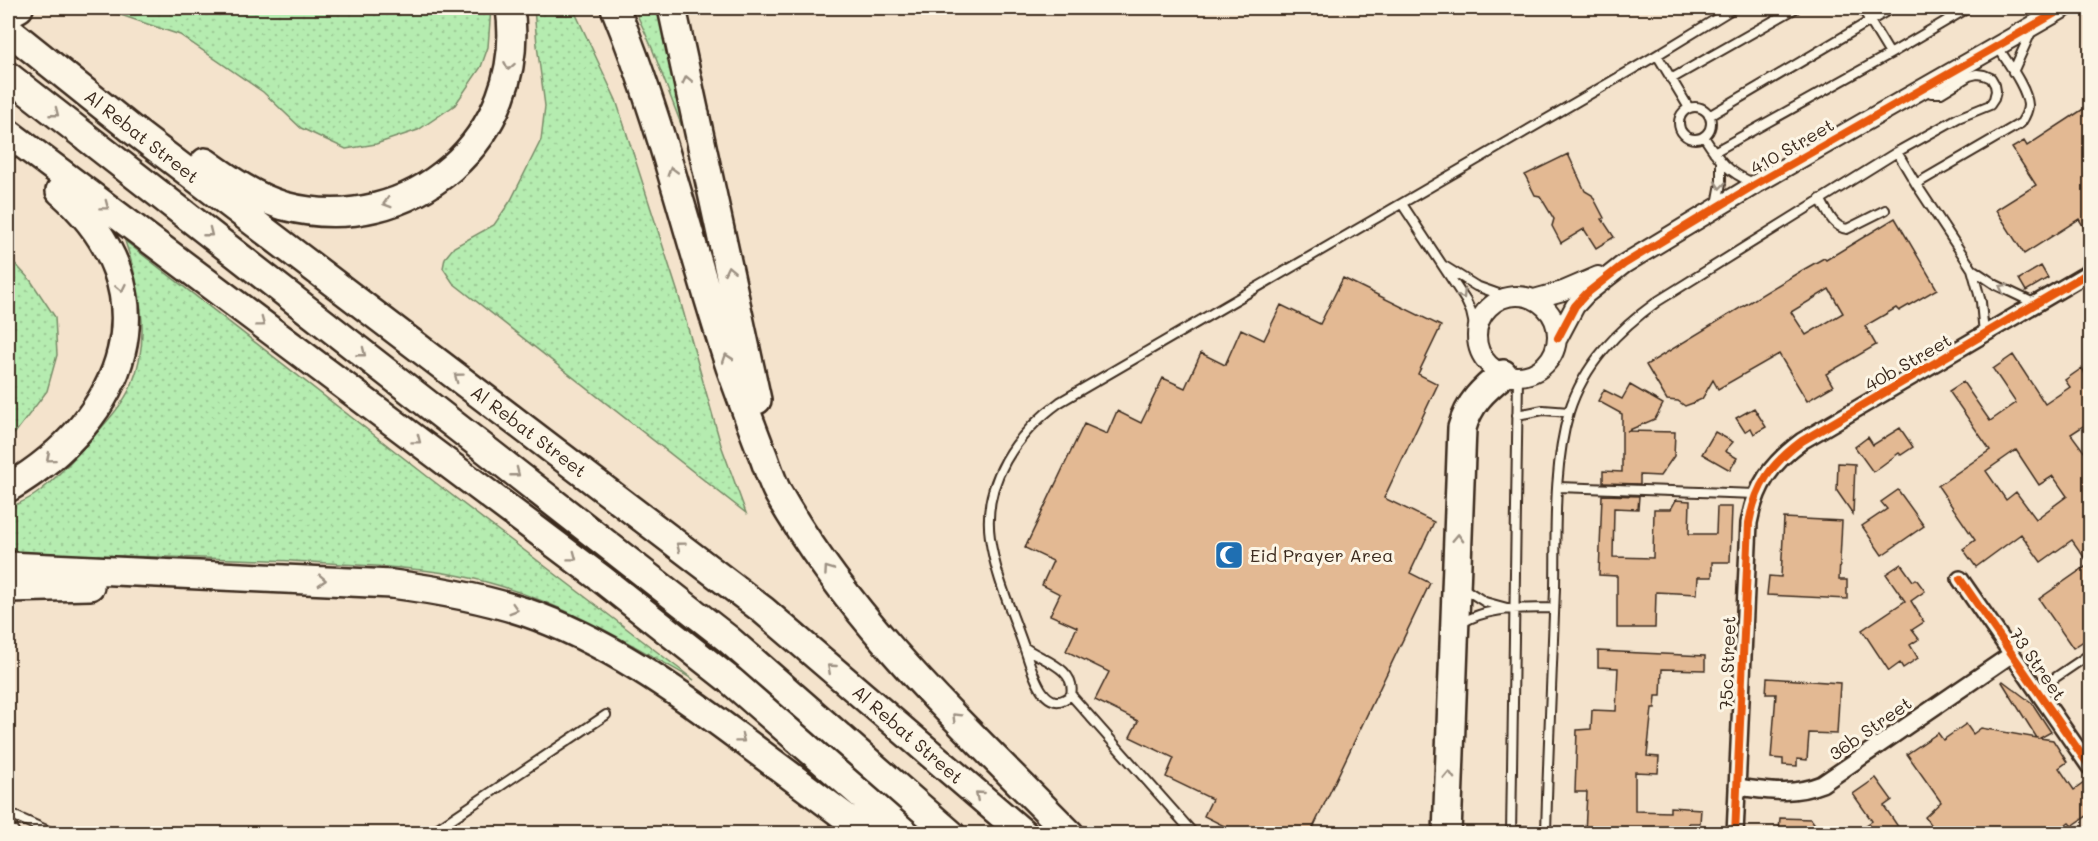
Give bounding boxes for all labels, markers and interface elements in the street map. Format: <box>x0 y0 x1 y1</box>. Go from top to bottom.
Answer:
one-way arrow <box>504 61 516 70</box>
one-way arrow <box>682 75 695 85</box>
street label: Al Rebat Street <box>80 84 204 188</box>
one-way arrow <box>48 106 59 117</box>
street label: 410 Street <box>1746 112 1838 180</box>
one-way arrow <box>667 166 679 177</box>
one-way arrow <box>1714 181 1727 190</box>
one-way arrow <box>382 196 393 208</box>
one-way arrow <box>98 199 109 210</box>
one-way arrow <box>202 226 213 237</box>
one-way arrow <box>723 266 736 276</box>
one-way arrow <box>114 282 127 292</box>
one-way arrow <box>1999 284 2009 296</box>
one-way arrow <box>1454 289 1465 300</box>
one-way arrow <box>254 316 265 327</box>
street label: 40b Street <box>1860 328 1956 396</box>
one-way arrow <box>355 346 366 357</box>
one-way arrow <box>722 353 735 364</box>
one-way arrow <box>453 374 464 385</box>
street label: Al Rebat Street <box>466 380 592 482</box>
one-way arrow <box>410 433 421 444</box>
one-way arrow <box>46 451 57 462</box>
one-way arrow <box>509 466 520 477</box>
one-way arrow <box>1451 534 1464 543</box>
mosque icon: Eid Prayer Area <box>1213 539 1245 571</box>
one-way arrow <box>675 542 686 553</box>
place label: Eid Prayer Area <box>1250 543 1393 567</box>
one-way arrow <box>566 550 577 561</box>
one-way arrow <box>824 566 835 577</box>
one-way arrow <box>317 574 326 587</box>
one-way arrow <box>508 602 519 614</box>
street label: 75c Street <box>1713 616 1741 710</box>
street label: 73 Street <box>2004 623 2072 705</box>
one-way arrow <box>827 665 838 676</box>
street label: Al Rebat Street <box>848 679 968 789</box>
street label: 36b Street <box>1824 691 1916 765</box>
one-way arrow <box>952 714 963 725</box>
one-way arrow <box>734 731 745 742</box>
one-way arrow <box>1443 771 1456 780</box>
one-way arrow <box>975 792 986 803</box>

